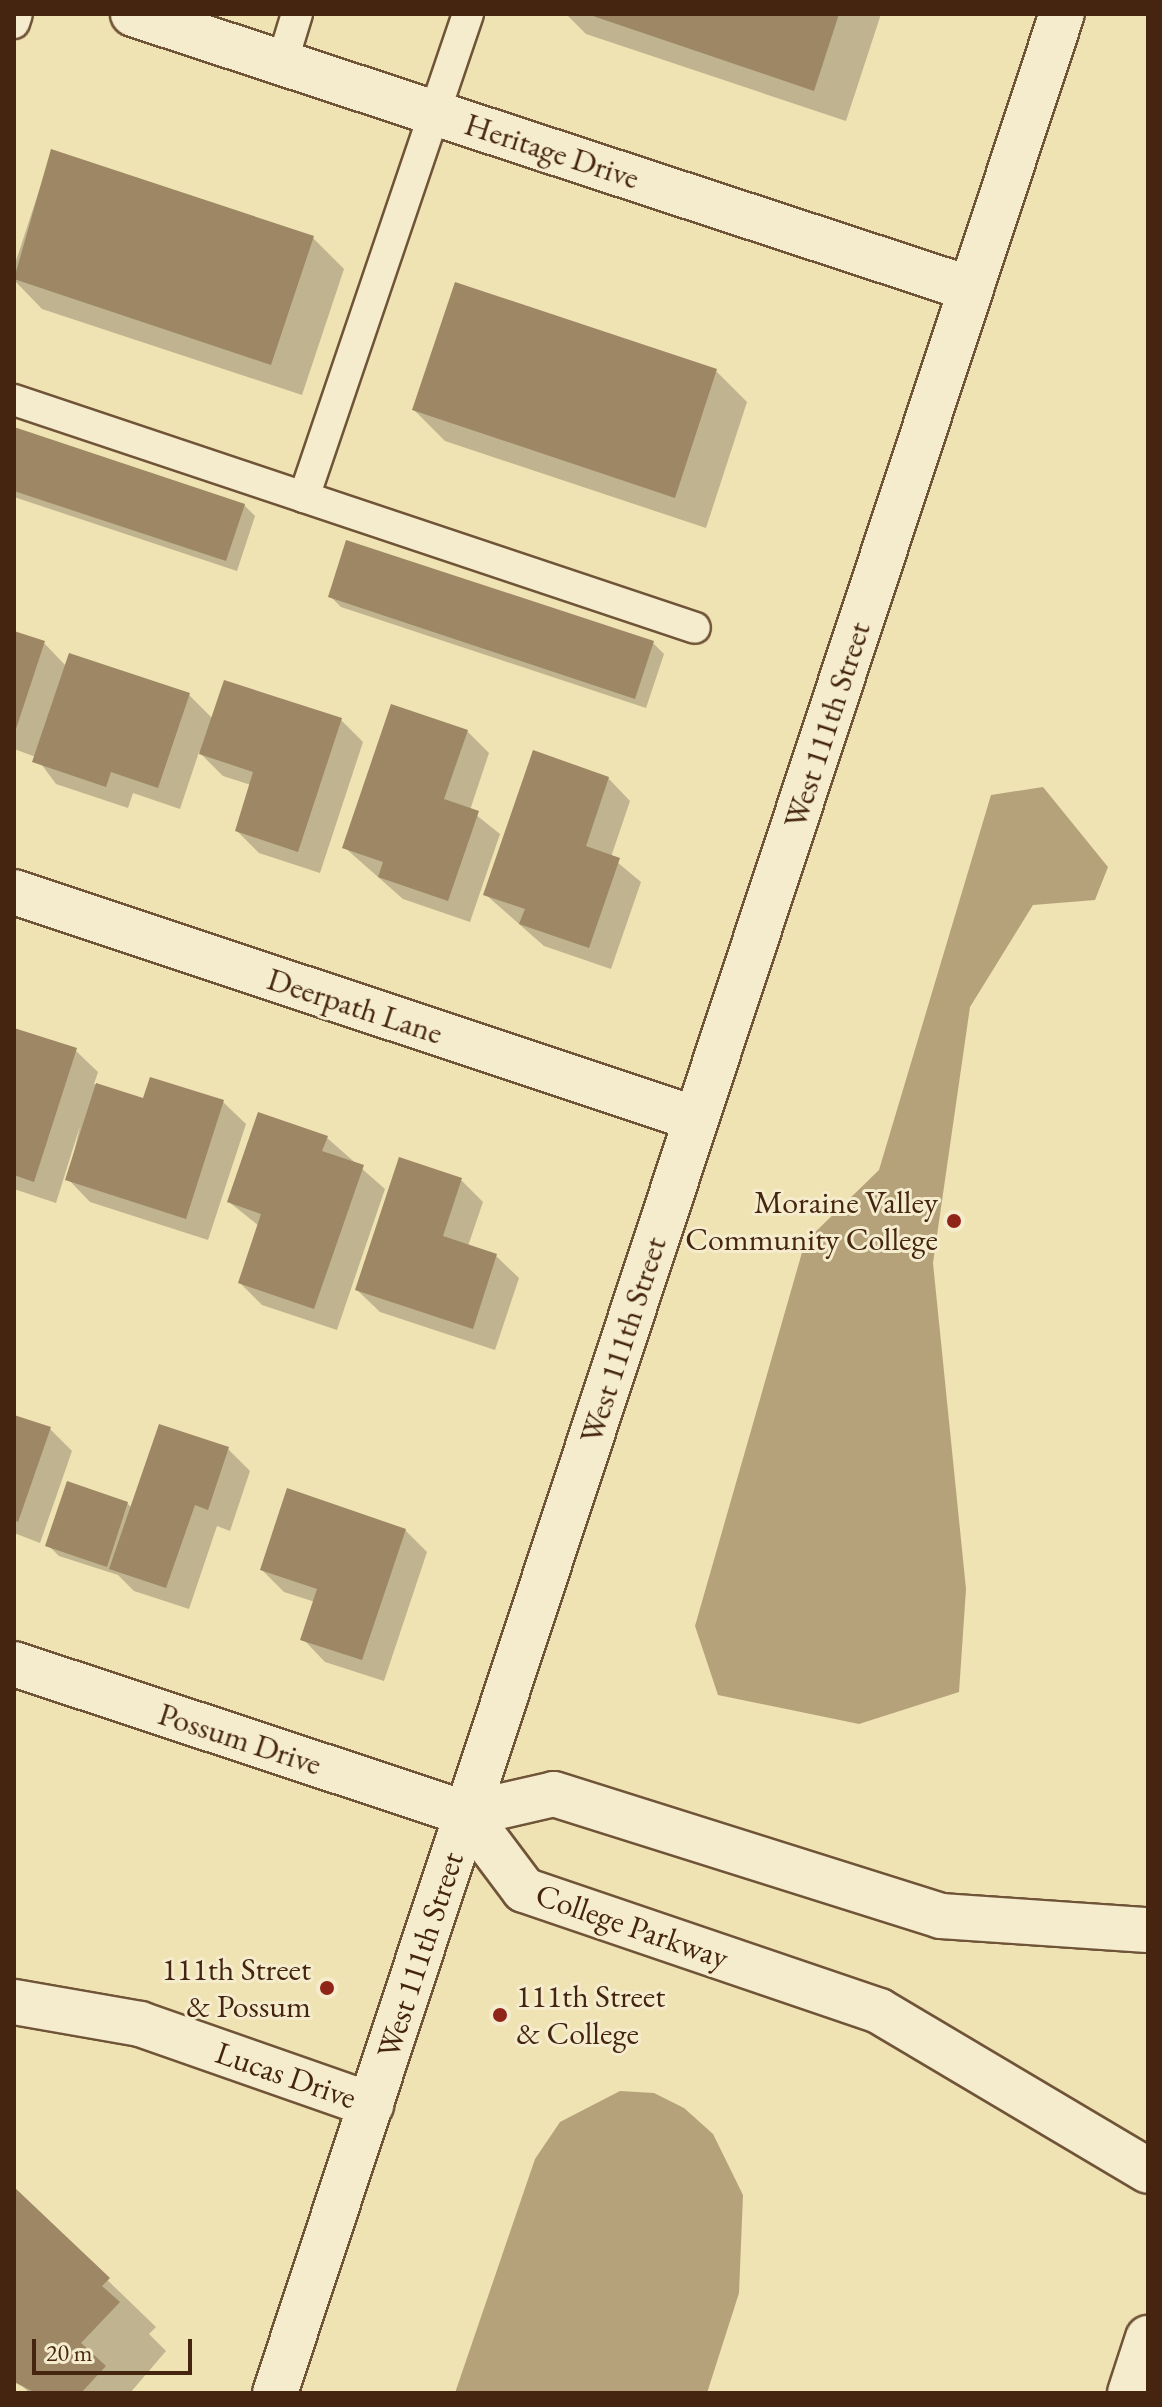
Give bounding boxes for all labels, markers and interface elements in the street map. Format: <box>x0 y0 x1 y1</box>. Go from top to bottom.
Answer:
street label: Heritage Drive <box>460 105 644 197</box>
street label: West 111th Street <box>776 617 878 833</box>
street label: Deerpath Lane <box>263 960 447 1052</box>
place label: Moraine Valley Community College <box>685 1184 938 1259</box>
marker: Moraine Valley Community College <box>945 1212 963 1230</box>
street label: West 111th Street <box>572 1232 674 1448</box>
street label: Possum Drive <box>154 1695 326 1783</box>
street label: West 111th Street <box>369 1847 471 2063</box>
street label: College Parkway <box>531 1875 733 1977</box>
place label: 111th Street & Possum <box>162 1951 311 2026</box>
place label: 111th Street & College <box>516 1978 665 2053</box>
marker: 111th Street & Possum <box>318 1979 336 1997</box>
marker: 111th Street & College <box>491 2006 509 2024</box>
street label: Lucas Drive <box>211 2033 361 2117</box>
scale bar <box>36 2323 196 2373</box>
text: 20 m <box>46 2337 93 2368</box>

